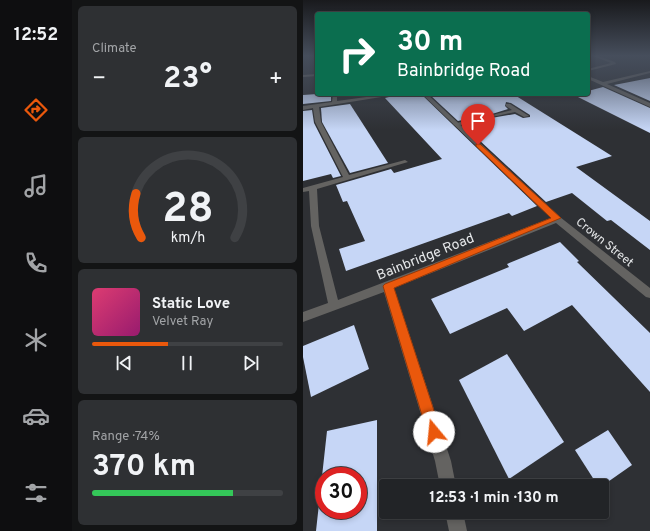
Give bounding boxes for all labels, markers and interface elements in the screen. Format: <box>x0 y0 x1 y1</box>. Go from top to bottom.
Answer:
text: 12:52 <box>14 24 58 47</box>
text: 30 m <box>397 25 463 61</box>
icon: right <box>331 28 383 80</box>
text: Climate <box>92 41 137 57</box>
text: Bainbridge Road <box>397 60 530 83</box>
text: 23° <box>163 61 212 98</box>
text: − <box>92 66 106 93</box>
text: + <box>269 66 283 93</box>
icon: directions <box>22 96 50 124</box>
pin <box>461 104 495 145</box>
icon: arrive <box>467 110 489 132</box>
icon: music <box>22 172 50 200</box>
text: 28 <box>162 184 213 237</box>
street label: Crown Street <box>572 215 637 271</box>
text: km/h <box>170 228 205 246</box>
street label: Bainbridge Road <box>374 230 477 285</box>
icon: phone <box>22 249 50 277</box>
text: Static Love <box>152 295 230 314</box>
text: Velvet Ray <box>152 314 213 330</box>
icon: climate <box>22 326 50 354</box>
icon: previous <box>113 352 135 374</box>
icon: pause <box>176 352 198 374</box>
icon: next <box>240 352 262 374</box>
icon: car <box>22 402 50 430</box>
position arrow <box>413 411 455 453</box>
text: Range · 74% <box>92 429 160 445</box>
text: 370 km <box>92 449 196 486</box>
speed limit sign: 30 <box>315 467 367 519</box>
icon: filters <box>22 479 50 507</box>
text: 12:53 · 1 min · 130 m <box>429 489 559 508</box>

